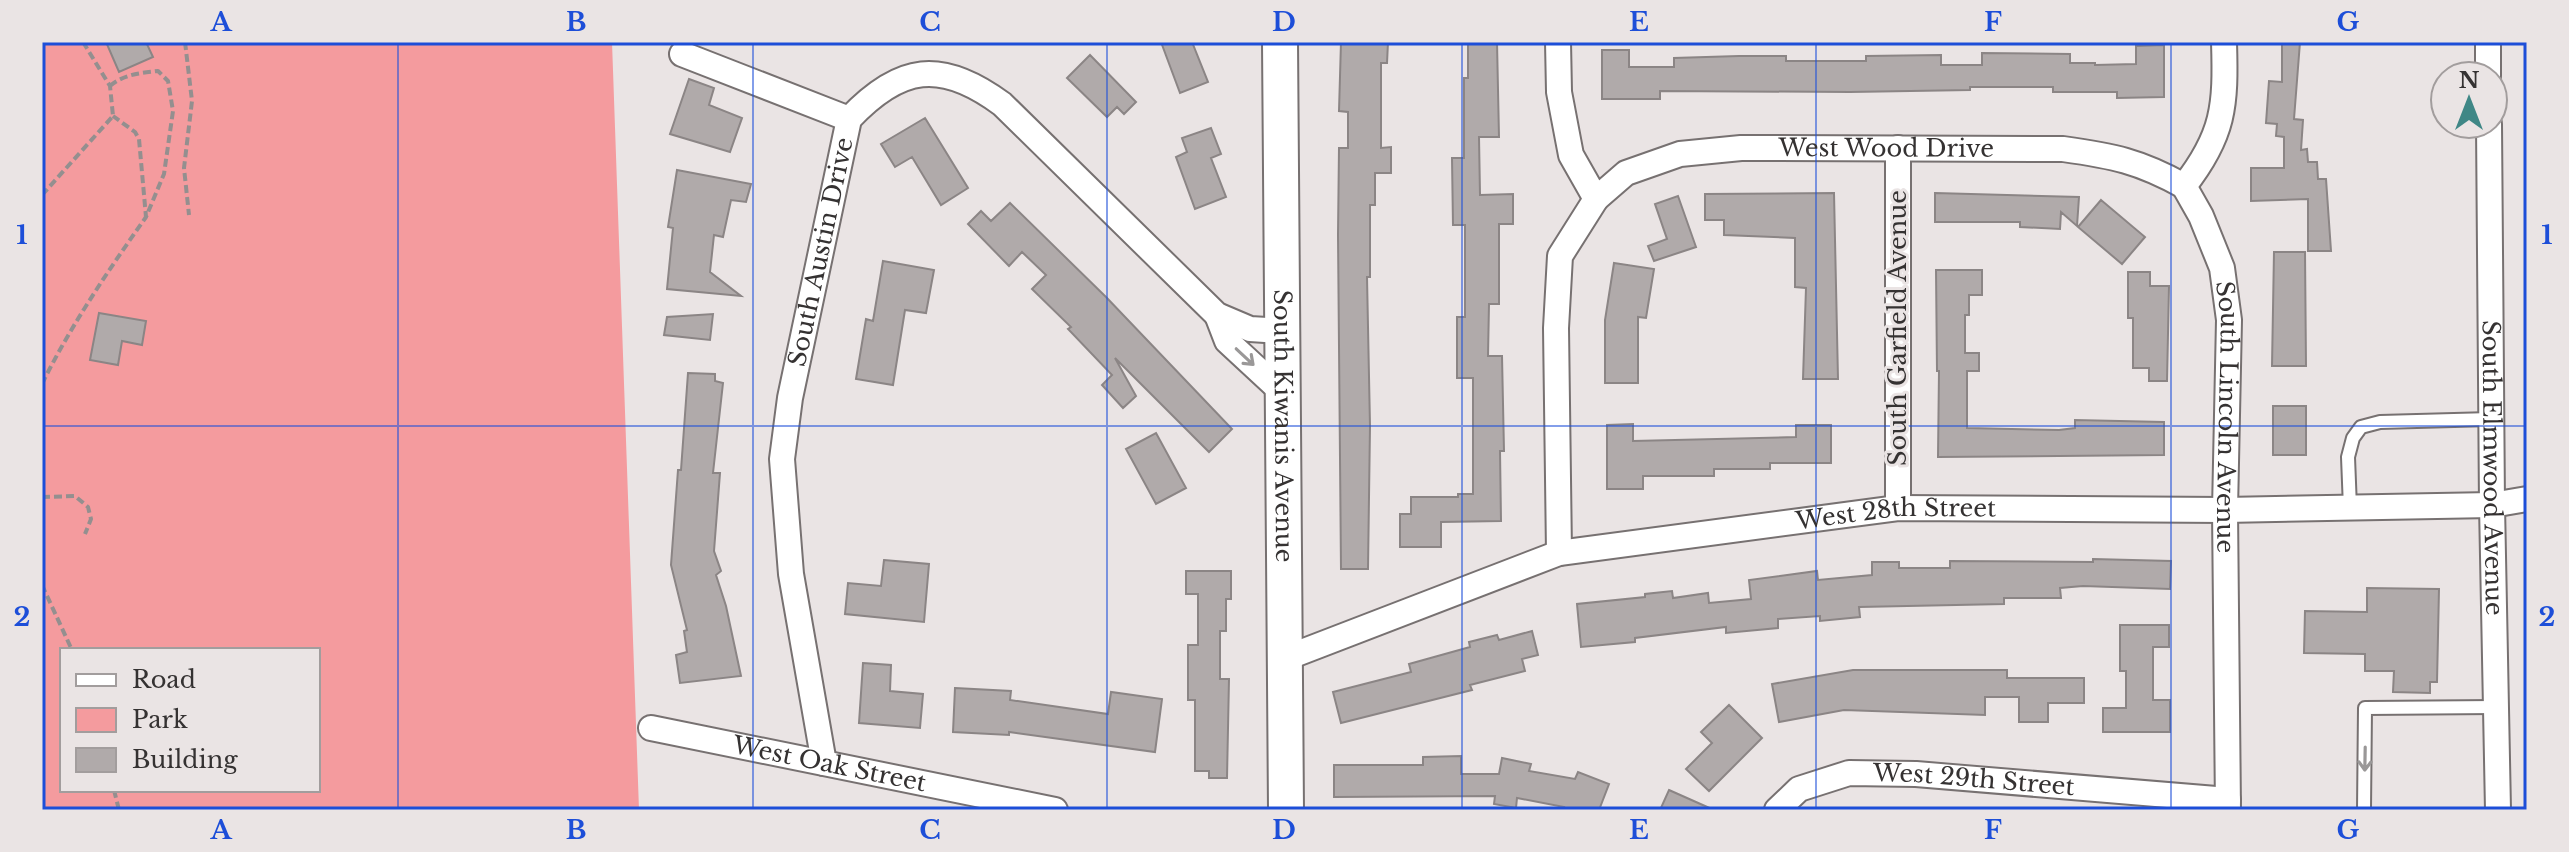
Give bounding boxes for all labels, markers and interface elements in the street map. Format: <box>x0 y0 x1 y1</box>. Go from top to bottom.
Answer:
text: A <box>209 6 232 38</box>
text: B <box>566 6 586 38</box>
text: C <box>919 6 941 38</box>
text: D <box>1272 6 1296 38</box>
text: E <box>1629 6 1649 38</box>
text: F <box>1984 6 2002 38</box>
text: G <box>2337 6 2360 38</box>
north arrow <box>2429 60 2509 140</box>
text: N <box>2459 67 2480 94</box>
street label: West Wood Drive <box>1777 133 1994 163</box>
street label: South Austin Drive <box>782 135 859 369</box>
street label: South Garfield Avenue <box>1883 190 1912 466</box>
text: 1 <box>16 219 28 251</box>
text: 1 <box>2541 219 2553 251</box>
street label: South Lincoln Avenue <box>2210 279 2244 553</box>
street label: South Kiwanis Avenue <box>1268 289 1299 563</box>
street label: South Elmwood Avenue <box>2477 320 2509 616</box>
one-way arrow <box>1234 348 1254 366</box>
street label: West 28th Street <box>1793 493 1996 536</box>
text: 2 <box>14 601 30 633</box>
text: 2 <box>2539 601 2555 633</box>
legend <box>60 648 320 792</box>
text: Road <box>132 665 196 694</box>
text: Park <box>132 705 188 734</box>
street label: West Oak Street <box>729 730 929 797</box>
text: Building <box>132 745 238 774</box>
one-way arrow <box>2357 745 2373 772</box>
street label: West 29th Street <box>1872 758 2076 801</box>
text: A <box>209 814 232 846</box>
text: B <box>566 814 586 846</box>
text: C <box>919 814 941 846</box>
text: D <box>1272 814 1296 846</box>
text: E <box>1629 814 1649 846</box>
text: F <box>1984 814 2002 846</box>
text: G <box>2337 814 2360 846</box>

